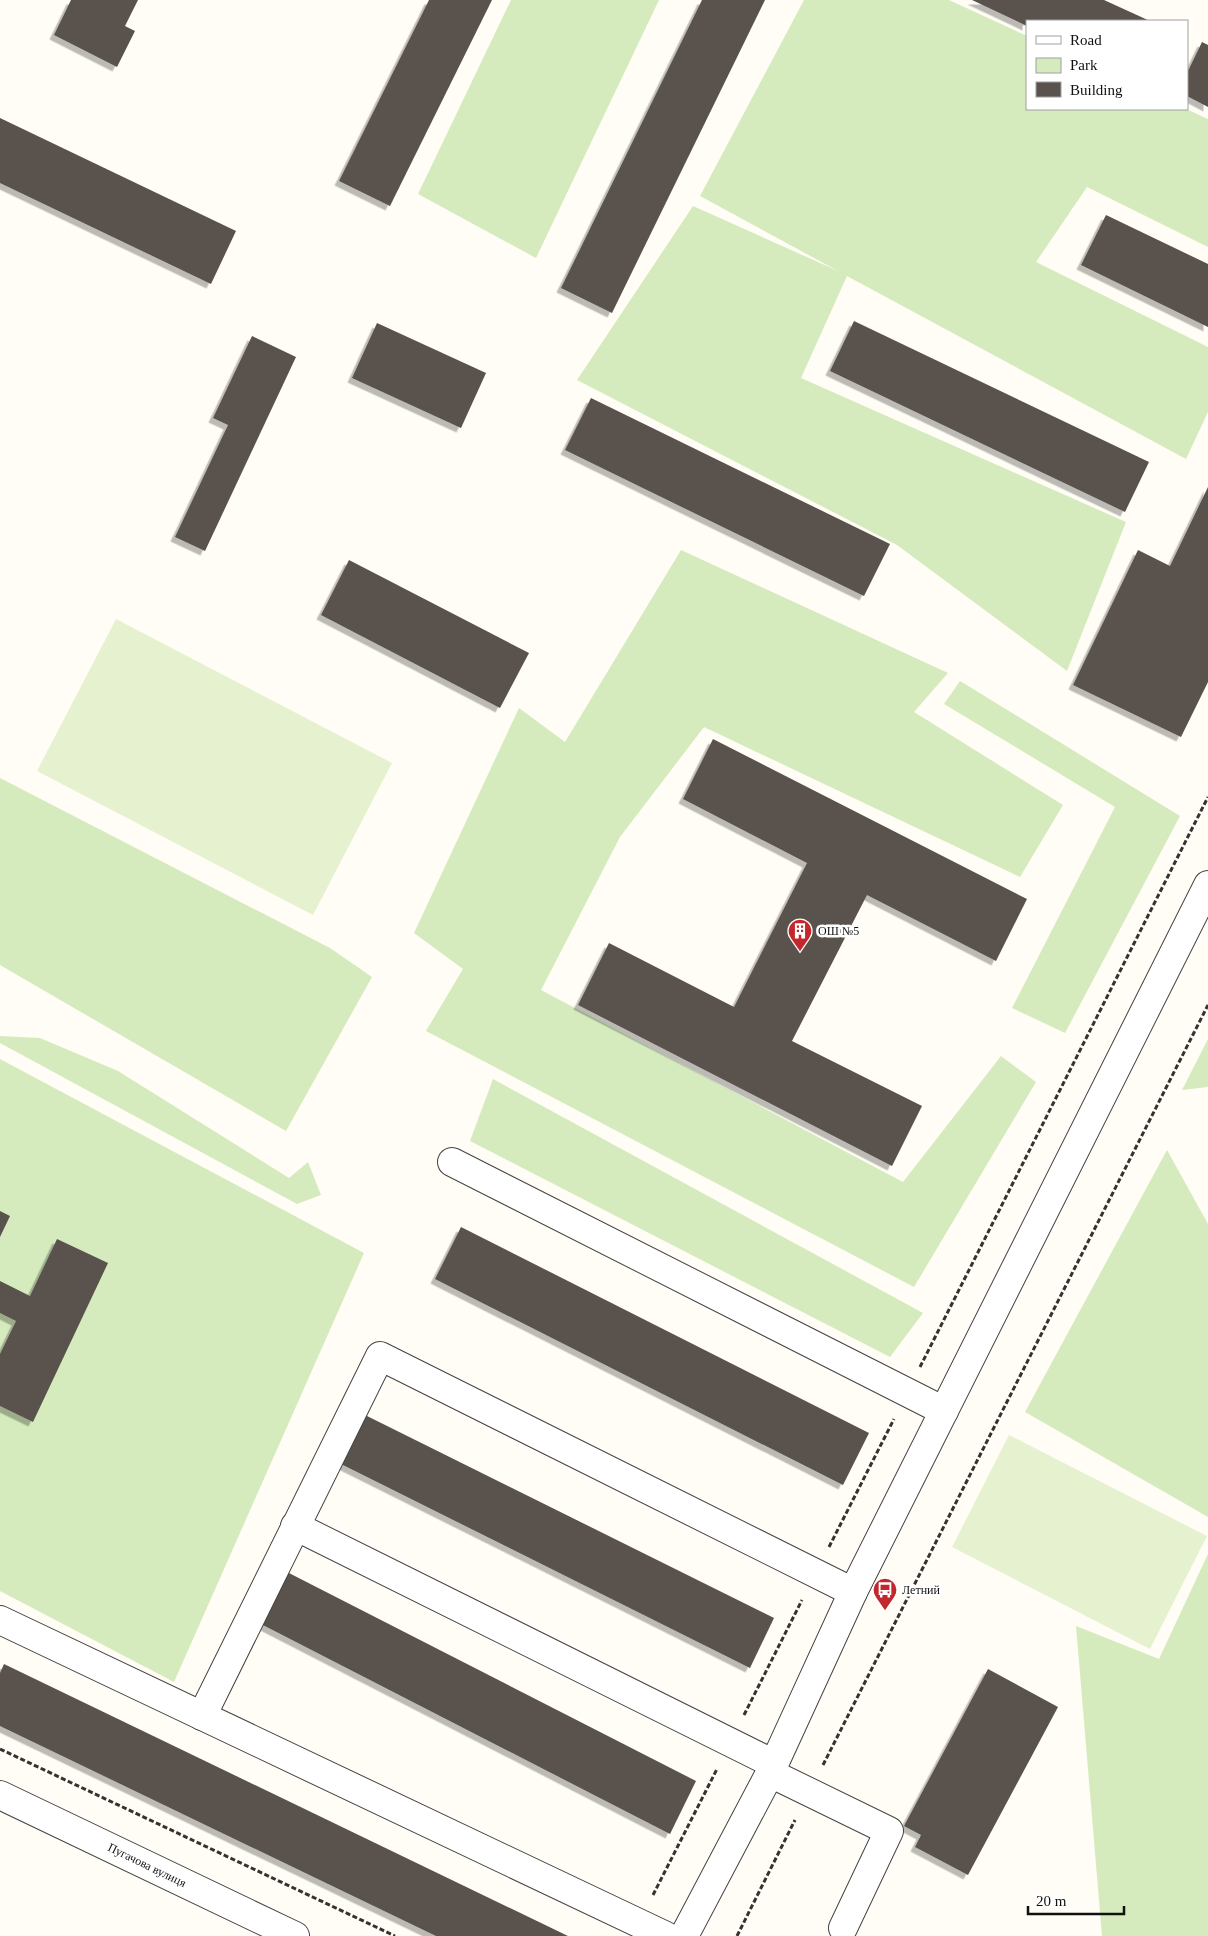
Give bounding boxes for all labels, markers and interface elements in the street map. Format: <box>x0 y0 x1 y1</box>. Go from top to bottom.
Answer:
legend <box>1026 20 1188 110</box>
text: Road <box>1070 32 1102 48</box>
text: Park <box>1070 57 1098 73</box>
text: Building <box>1070 82 1123 98</box>
building icon: ОШ №5 <box>787 918 813 952</box>
place label: ОШ №5 <box>818 924 859 938</box>
bus stop icon: Летний <box>872 1577 898 1611</box>
place label: Летний <box>902 1583 940 1597</box>
street label: Пугачова вулиця <box>106 1840 189 1890</box>
scale bar <box>1028 1884 1124 1916</box>
text: 20 m <box>1036 1893 1067 1909</box>

